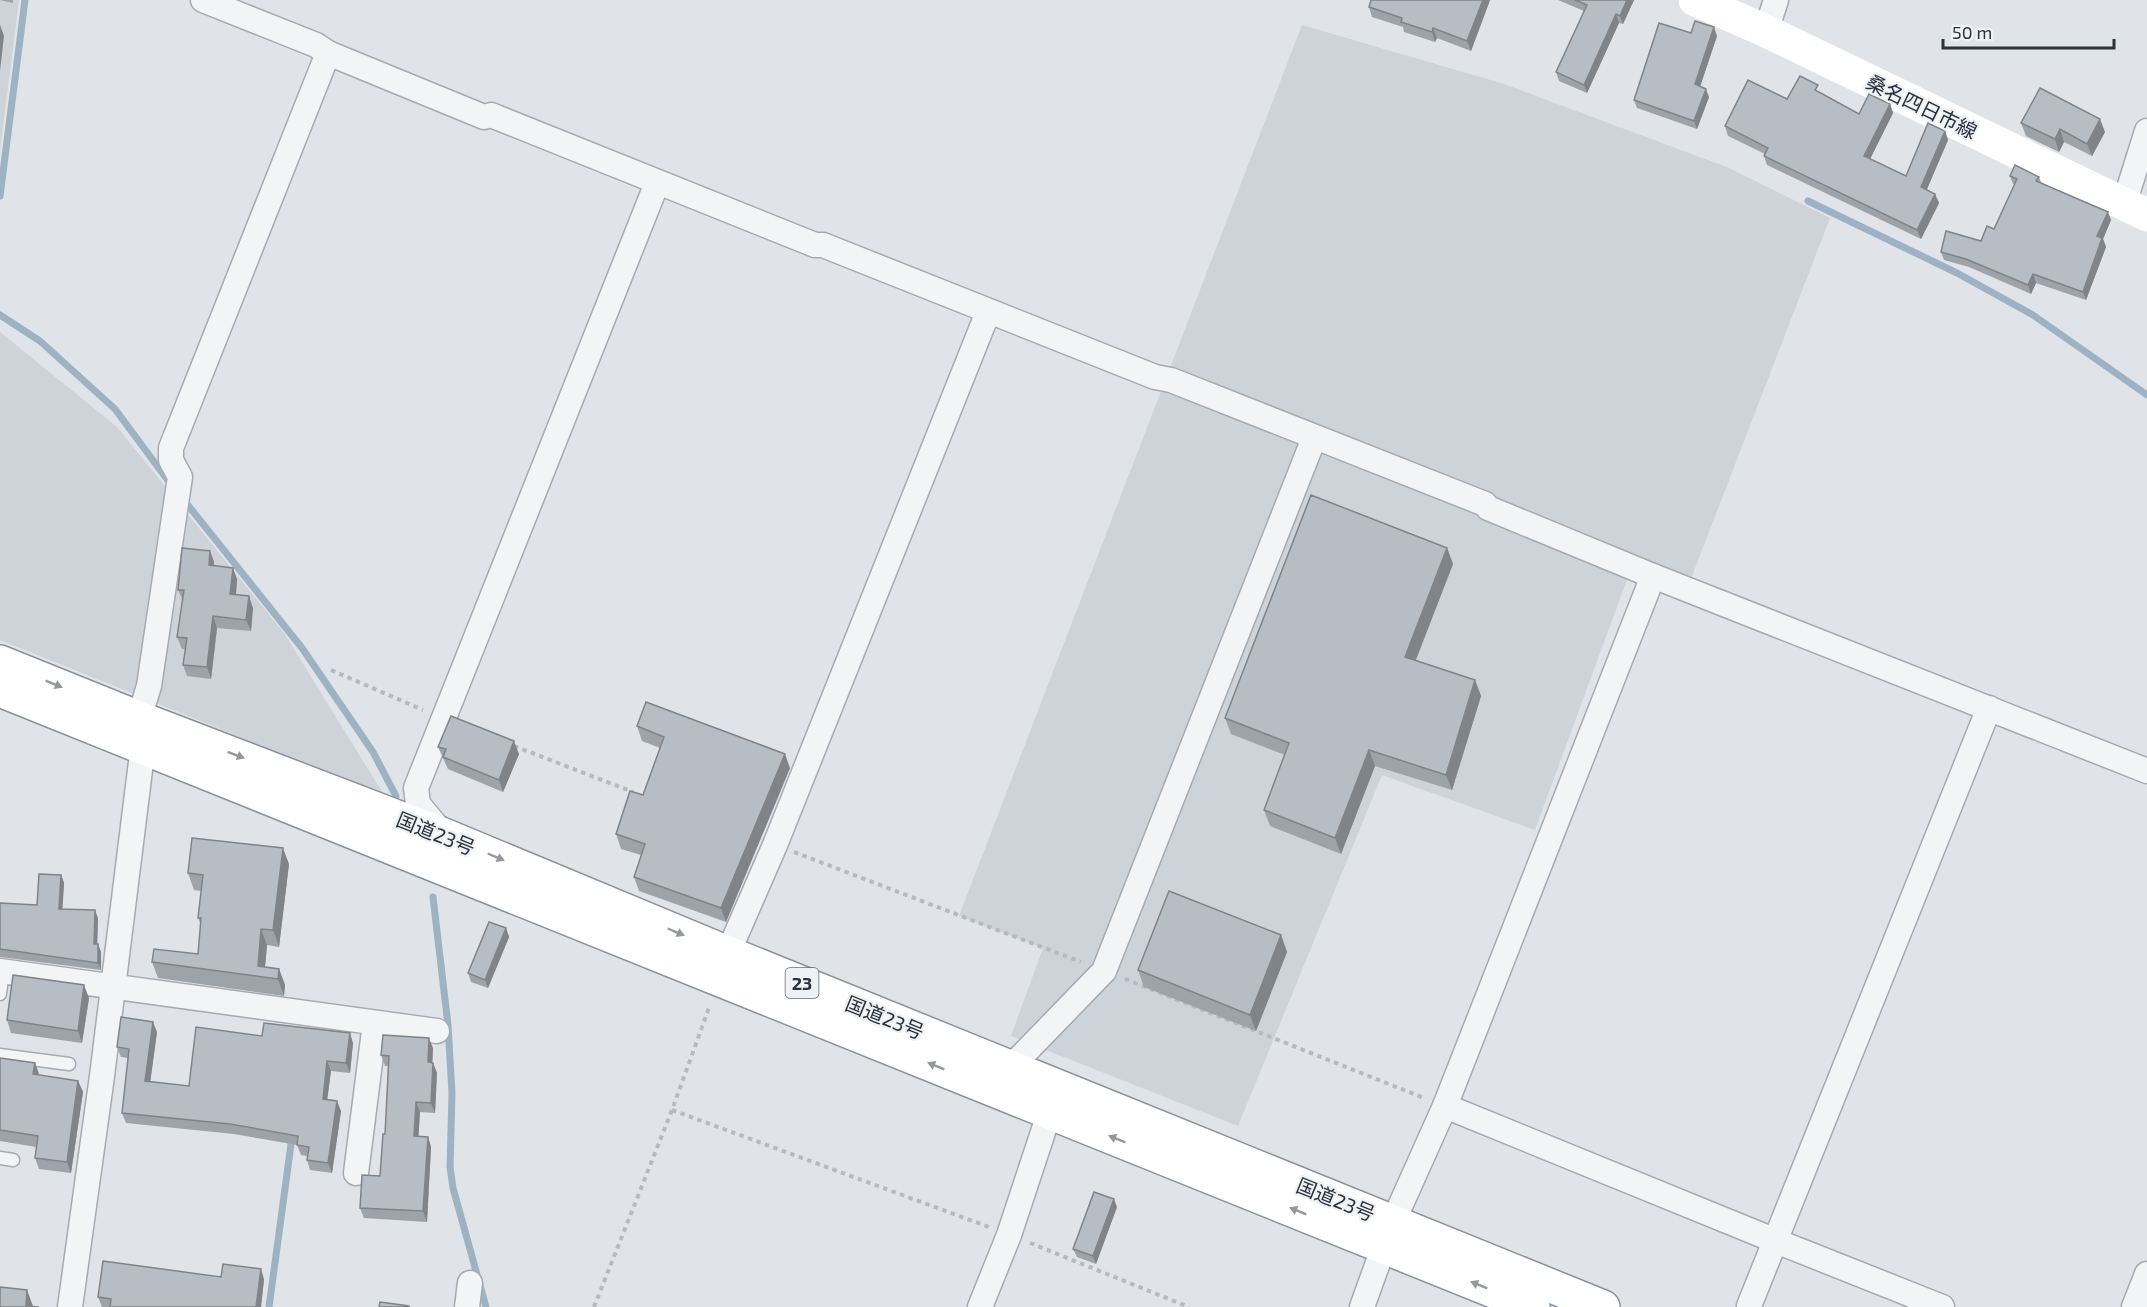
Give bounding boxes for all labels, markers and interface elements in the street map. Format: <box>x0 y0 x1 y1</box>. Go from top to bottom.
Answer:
scale bar <box>1943 12 2114 50</box>
text: 50 m <box>1952 21 1992 43</box>
street label: 桑名四日市線 <box>1863 69 1981 143</box>
one-way arrow <box>46 679 64 689</box>
one-way arrow <box>227 751 245 761</box>
street label: 国道23号 <box>393 806 479 860</box>
one-way arrow <box>487 852 505 862</box>
one-way arrow <box>667 927 685 937</box>
road number: 23 <box>786 968 818 998</box>
street label: 国道23号 <box>842 990 928 1044</box>
one-way arrow <box>927 1061 945 1071</box>
one-way arrow <box>1108 1133 1126 1143</box>
street label: 国道23号 <box>1293 1172 1379 1226</box>
one-way arrow <box>1289 1206 1307 1215</box>
one-way arrow <box>1470 1280 1488 1289</box>

